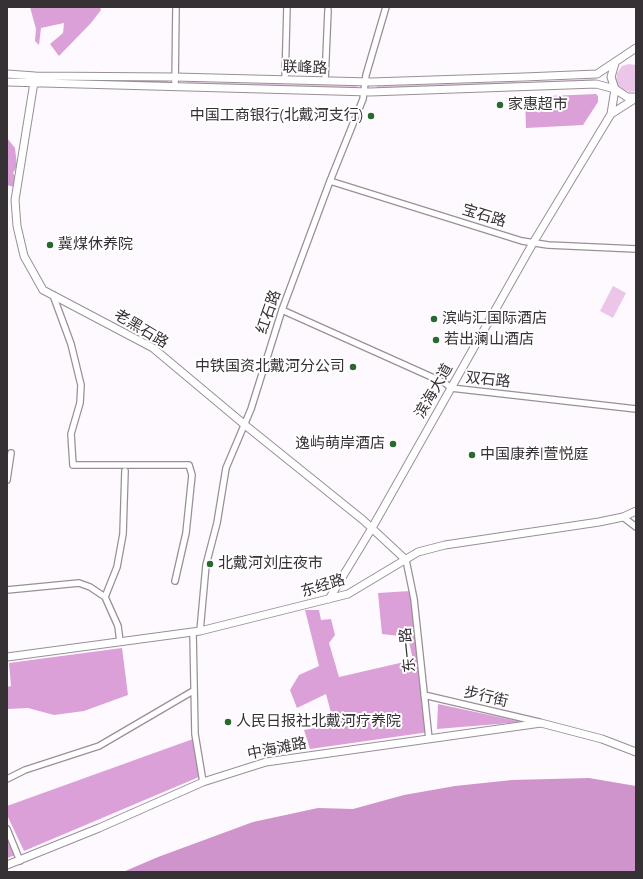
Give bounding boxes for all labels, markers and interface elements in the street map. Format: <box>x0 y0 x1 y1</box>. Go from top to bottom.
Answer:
street label: 联峰路 <box>282 58 328 78</box>
place label: 家惠超市 <box>508 96 568 114</box>
marker: 家惠超市 <box>495 100 505 110</box>
place label: 中国工商银行(北戴河支行) <box>190 107 363 125</box>
marker: 中国工商银行(北戴河支行) <box>366 111 376 121</box>
street label: 宝石路 <box>460 201 508 231</box>
place label: 冀煤休养院 <box>58 236 133 254</box>
marker: 冀煤休养院 <box>45 240 55 250</box>
street label: 红石路 <box>253 288 285 336</box>
street label: 老黑石路 <box>111 306 171 352</box>
place label: 滨屿汇国际酒店 <box>442 310 547 328</box>
marker: 滨屿汇国际酒店 <box>429 314 439 324</box>
place label: 若出澜山酒店 <box>444 331 534 349</box>
marker: 若出澜山酒店 <box>431 335 441 345</box>
place label: 中铁国资北戴河分公司 <box>195 358 345 376</box>
street label: 滨海大道 <box>411 361 457 421</box>
marker: 中铁国资北戴河分公司 <box>348 362 358 372</box>
street label: 双石路 <box>465 369 511 391</box>
place label: 逸屿萌岸酒店 <box>295 435 385 453</box>
marker: 逸屿萌岸酒店 <box>388 439 398 449</box>
place label: 中国康养|萱悦庭 <box>480 446 588 464</box>
marker: 中国康养|萱悦庭 <box>467 450 477 460</box>
place label: 北戴河刘庄夜市 <box>218 555 323 573</box>
marker: 北戴河刘庄夜市 <box>205 559 215 569</box>
street label: 东经路 <box>299 571 347 601</box>
street label: 东一路 <box>397 627 419 673</box>
street label: 步行街 <box>462 683 510 711</box>
place label: 人民日报社北戴河疗养院 <box>236 713 401 731</box>
marker: 人民日报社北戴河疗养院 <box>223 717 233 727</box>
street label: 中海滩路 <box>246 734 308 764</box>

